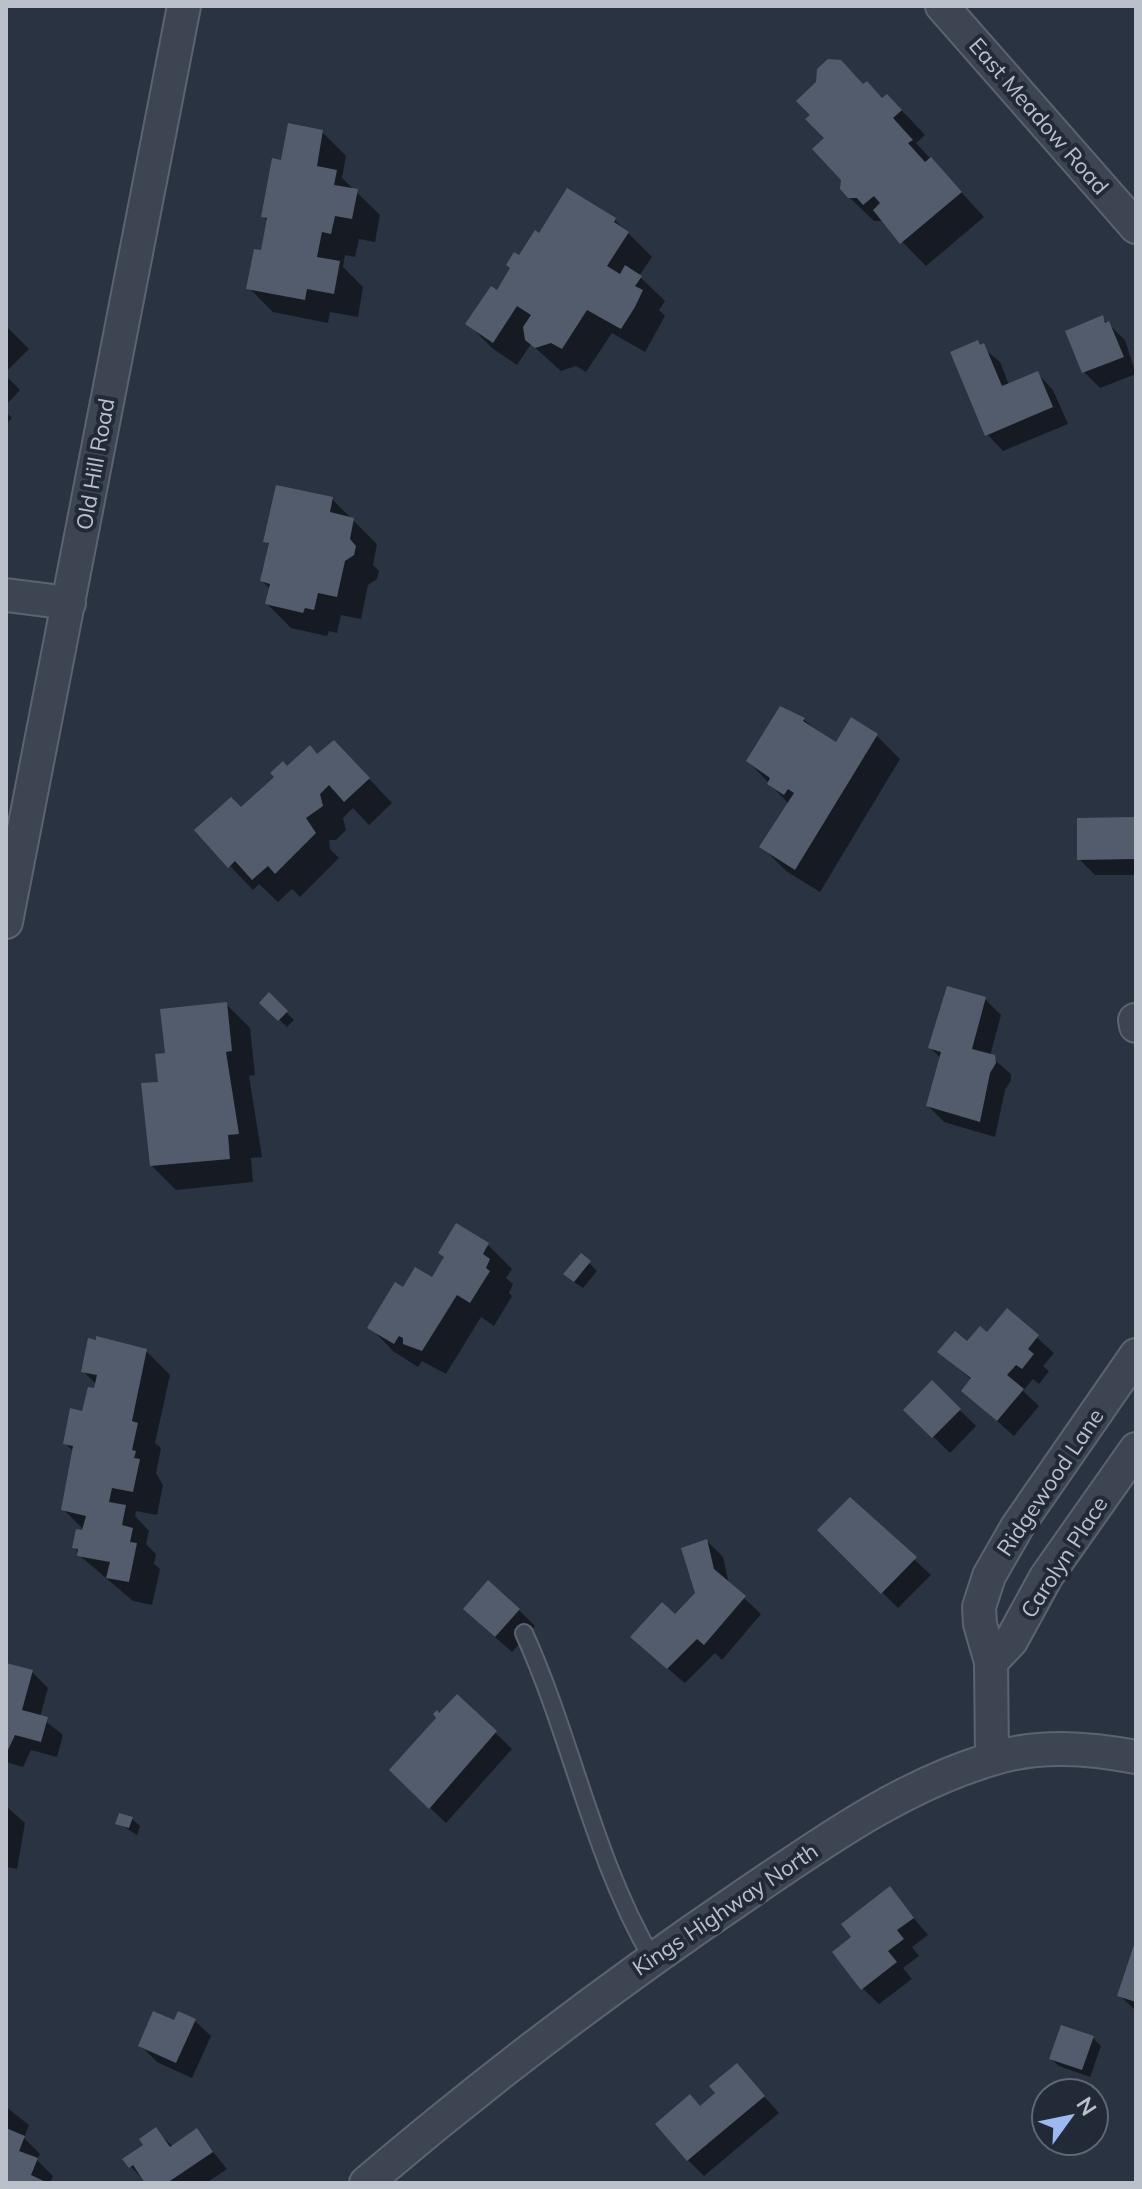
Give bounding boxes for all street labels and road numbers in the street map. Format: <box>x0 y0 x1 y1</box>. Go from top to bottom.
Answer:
street label: East Meadow Road <box>963 32 1115 200</box>
street label: Old Hill Road <box>70 396 120 532</box>
street label: Ridgewood Lane <box>990 1403 1110 1561</box>
street label: Carolyn Place <box>1014 1491 1114 1623</box>
street label: Kings Highway North <box>627 1837 823 1981</box>

